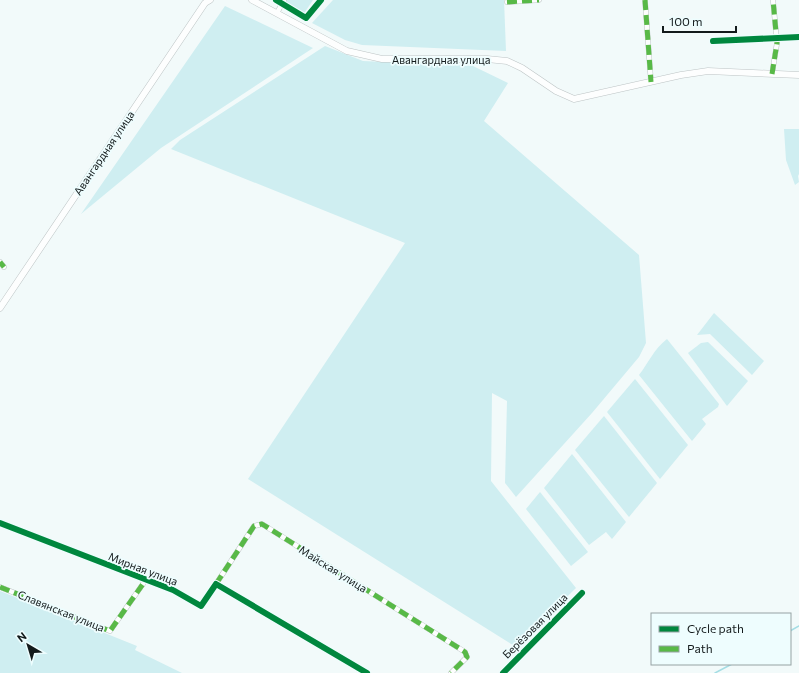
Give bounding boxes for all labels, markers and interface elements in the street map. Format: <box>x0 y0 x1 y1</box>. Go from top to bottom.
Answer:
scale bar <box>663 8 736 34</box>
text: 100 m <box>669 14 703 28</box>
street label: Авангардная улица <box>392 53 490 66</box>
street label: Авангардная улица <box>71 108 137 197</box>
street label: Майская улица <box>297 543 370 595</box>
street label: Мирная улица <box>107 549 180 588</box>
street label: Славянская улица <box>16 587 106 634</box>
street label: Берёзовая улица <box>500 591 570 661</box>
legend <box>651 613 791 665</box>
text: Cycle path <box>687 621 744 635</box>
north arrow <box>8 625 48 665</box>
text: N <box>14 629 29 644</box>
text: Path <box>687 641 713 655</box>

